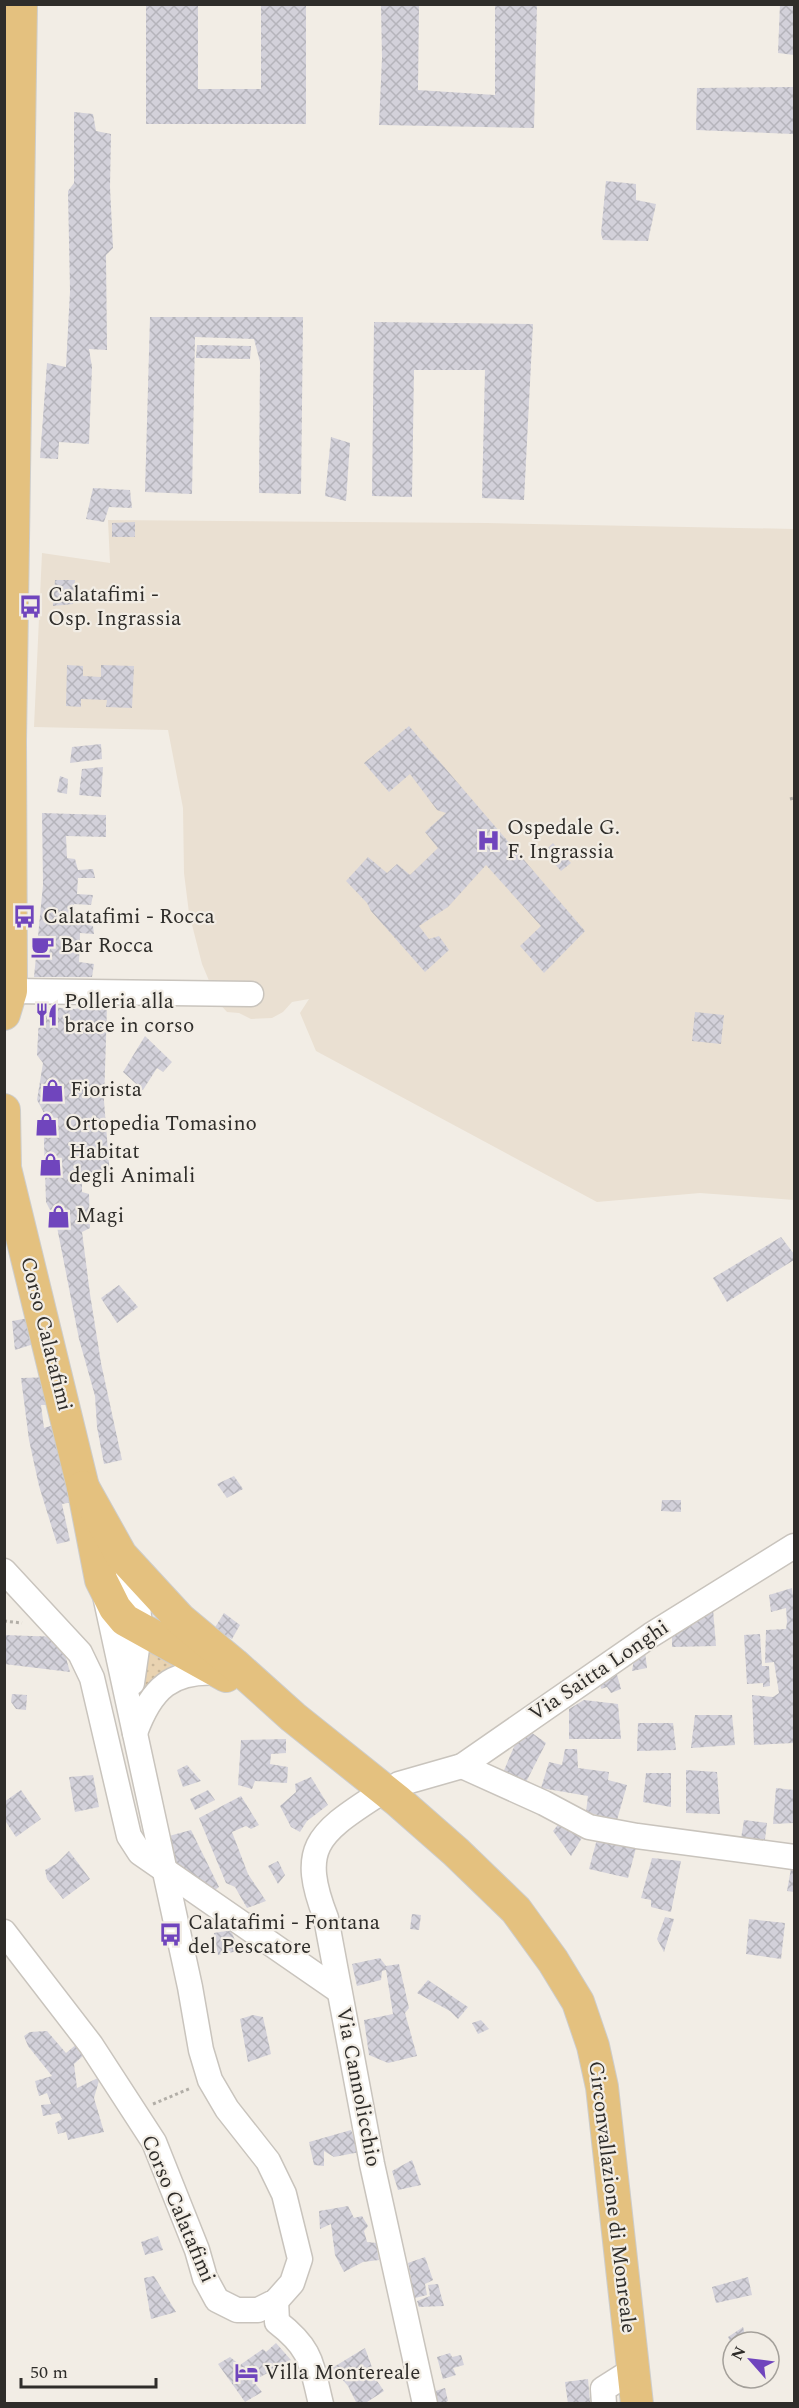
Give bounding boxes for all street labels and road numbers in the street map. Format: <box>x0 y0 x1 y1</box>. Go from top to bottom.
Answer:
street label: Corso Calatafimi <box>11 1253 81 1415</box>
street label: Via Saitta Longhi <box>522 1612 676 1730</box>
street label: Via Cannolicchio <box>327 2005 389 2169</box>
street label: Circonvallazione di Monreale <box>579 2059 645 2335</box>
street label: Corso Calatafimi <box>132 2130 224 2288</box>

